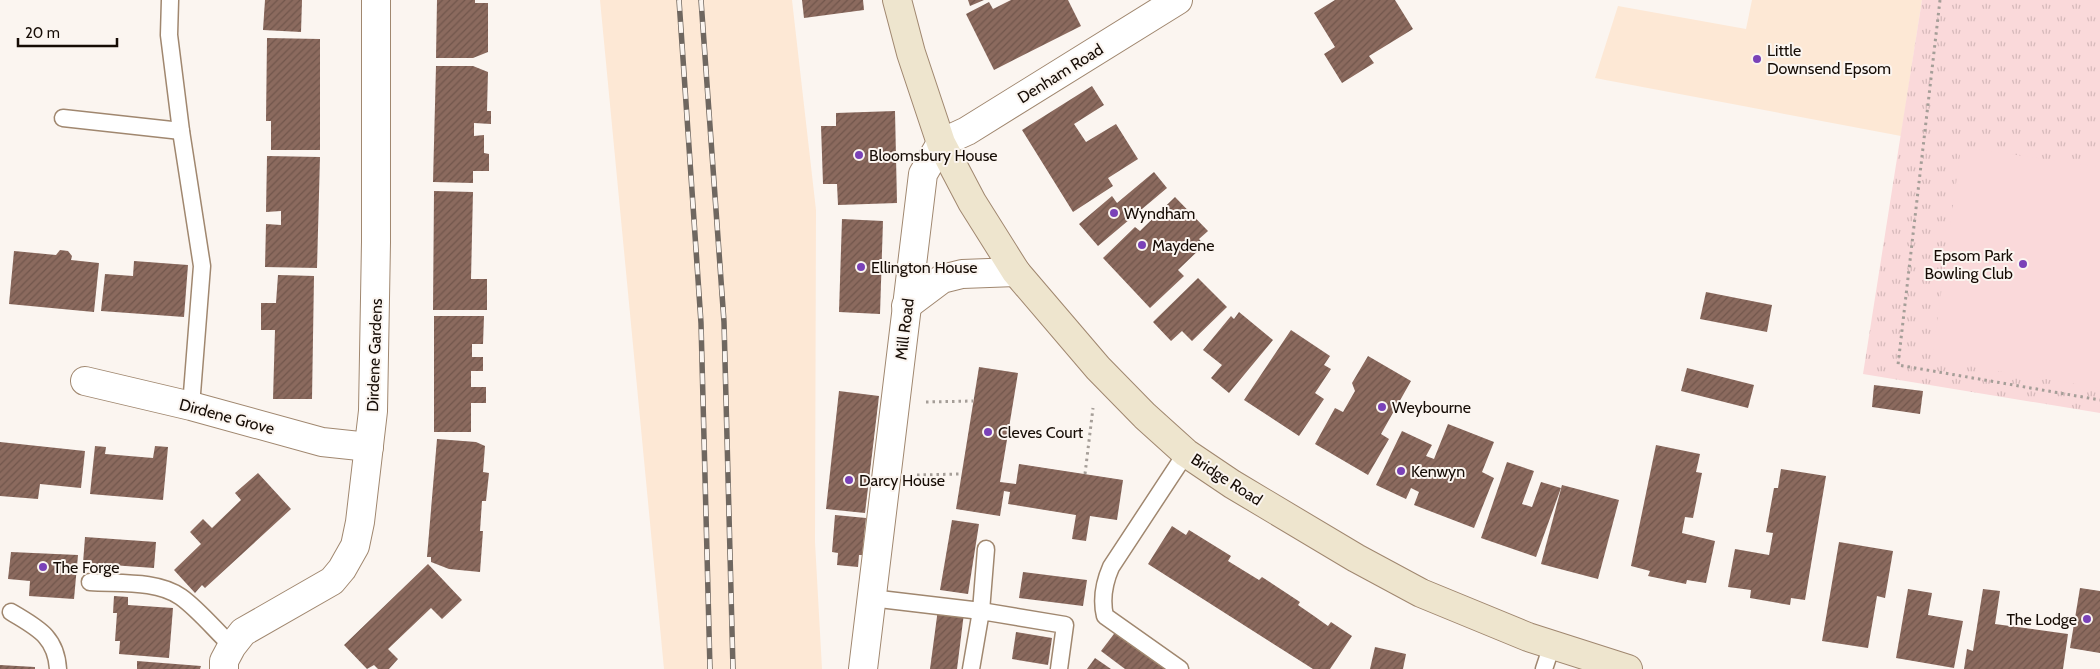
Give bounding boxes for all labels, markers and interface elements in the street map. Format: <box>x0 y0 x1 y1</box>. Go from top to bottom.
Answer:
scale bar <box>18 15 116 47</box>
text: 20 m <box>25 24 60 42</box>
street label: Denham Road <box>1014 40 1107 107</box>
place label: Little Downsend Epsom <box>1767 41 1891 78</box>
marker: Little Downsend Epsom <box>1751 53 1763 65</box>
place label: Bloomsbury House <box>869 146 997 165</box>
marker: Bloomsbury House <box>853 149 865 161</box>
place label: Wyndham <box>1124 204 1195 223</box>
marker: Wyndham <box>1108 207 1120 219</box>
place label: Maydene <box>1152 236 1214 255</box>
marker: Maydene <box>1136 239 1148 251</box>
place label: Epsom Park Bowling Club <box>1925 246 2014 283</box>
place label: Ellington House <box>871 258 977 277</box>
marker: Epsom Park Bowling Club <box>2017 258 2029 270</box>
marker: Ellington House <box>855 261 867 273</box>
street label: Mill Road <box>891 297 918 361</box>
street label: Dirdene Gardens <box>363 298 386 412</box>
street label: Dirdene Grove <box>177 395 276 438</box>
place label: Weybourne <box>1392 398 1471 417</box>
marker: Weybourne <box>1376 401 1388 413</box>
place label: Cleves Court <box>998 423 1084 442</box>
marker: Cleves Court <box>982 426 994 438</box>
street label: Bridge Road <box>1187 449 1266 510</box>
place label: Kenwyn <box>1411 462 1465 481</box>
marker: Kenwyn <box>1395 465 1407 477</box>
place label: Darcy House <box>859 471 945 490</box>
marker: Darcy House <box>843 474 855 486</box>
place label: The Forge <box>53 558 119 577</box>
marker: The Forge <box>37 561 49 573</box>
place label: The Lodge <box>2006 610 2077 629</box>
marker: The Lodge <box>2081 613 2093 625</box>

